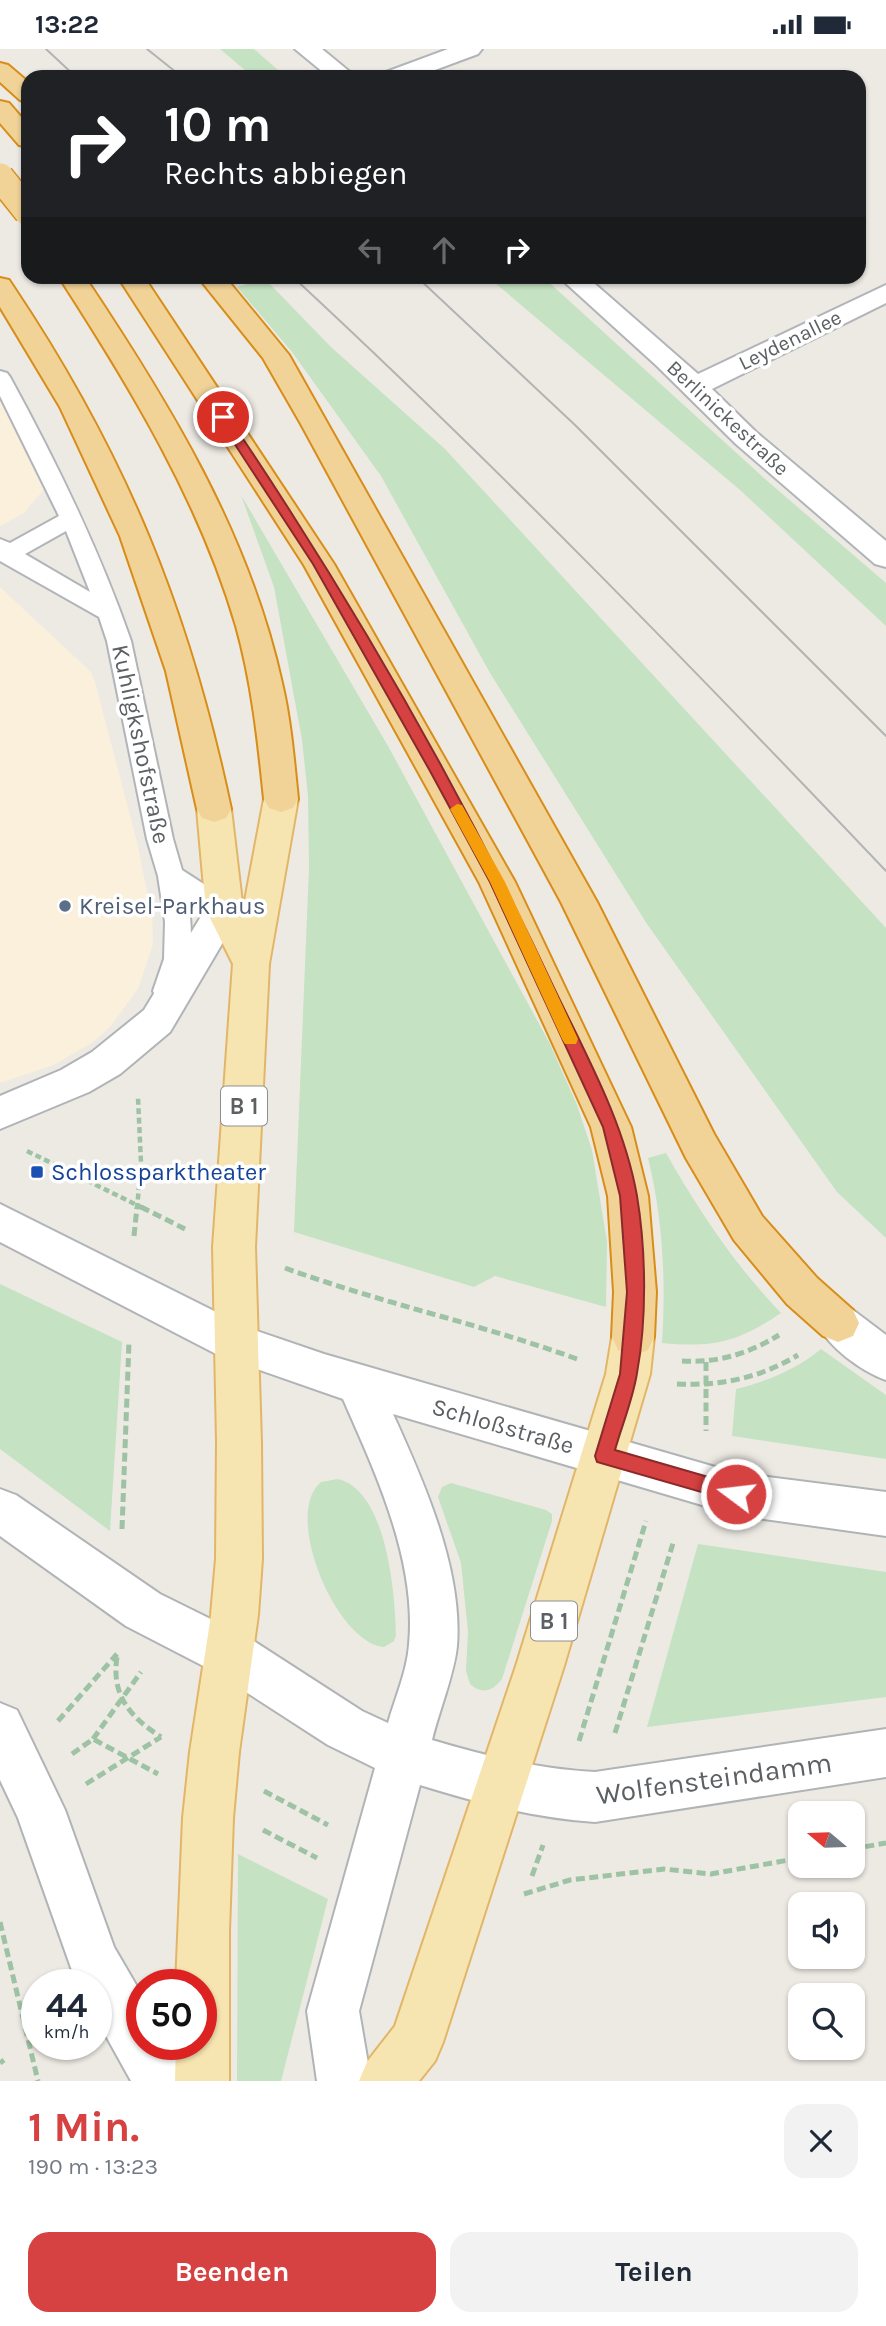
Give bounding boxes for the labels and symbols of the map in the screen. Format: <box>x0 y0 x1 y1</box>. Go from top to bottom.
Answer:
street label: Leydenallee <box>735 305 845 375</box>
street label: Berlinickestraße <box>662 355 794 481</box>
pin <box>193 387 253 447</box>
street label: Kuhligkshofstraße <box>106 642 176 846</box>
place label: Kreisel-Parkhaus <box>79 892 265 920</box>
marker: Kreisel-Parkhaus <box>57 898 73 914</box>
road number: B 1 <box>221 1087 267 1125</box>
place label: Schlossparktheater <box>51 1158 266 1186</box>
marker: Schlossparktheater <box>29 1164 45 1180</box>
street label: Schloßstraße <box>429 1392 577 1460</box>
position arrow <box>699 1457 773 1531</box>
road number: B 1 <box>531 1602 577 1641</box>
street label: Wolfensteindamm <box>594 1746 834 1811</box>
north arrow <box>788 1801 864 1878</box>
speed limit sign: 50 <box>126 1969 217 2060</box>

